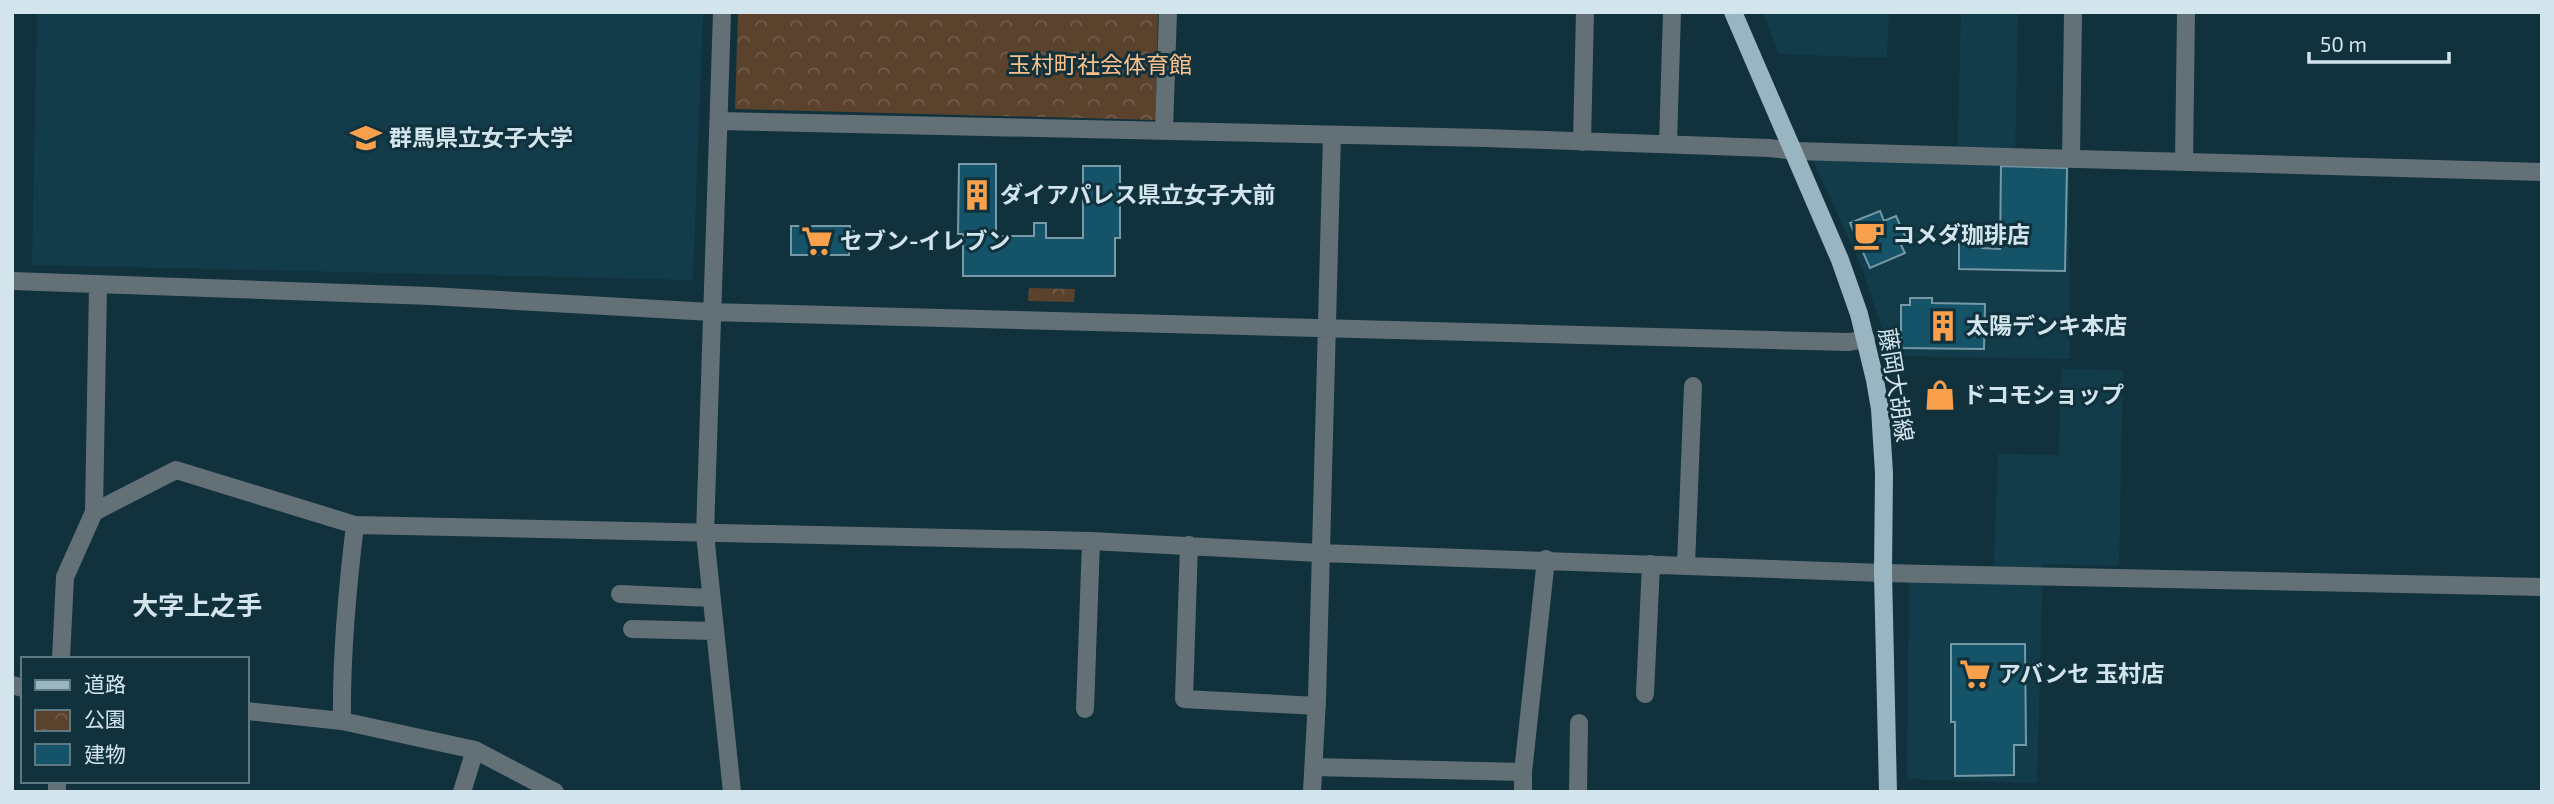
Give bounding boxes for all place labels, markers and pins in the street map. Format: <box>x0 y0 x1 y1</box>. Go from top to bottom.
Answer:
school or university icon: 群馬県立女子大学 <box>349 121 383 155</box>
place label: 群馬県立女子大学 <box>389 123 573 151</box>
building icon: ダイアパレス県立女子大前 <box>960 178 994 212</box>
place label: ダイアパレス県立女子大前 <box>1000 180 1276 208</box>
cafe icon: コメダ珈琲店 <box>1852 218 1886 252</box>
place label: コメダ珈琲店 <box>1892 220 2030 248</box>
supermarket icon: セブン-イレブン <box>800 224 834 258</box>
place label: セブン-イレブン <box>840 226 1011 254</box>
building icon: 太陽デンキ本店 <box>1926 309 1960 343</box>
place label: 太陽デンキ本店 <box>1966 311 2127 339</box>
shop icon: ドコモショップ <box>1923 378 1957 412</box>
place label: ドコモショップ <box>1963 380 2124 408</box>
supermarket icon: アバンセ 玉村店 <box>1958 657 1992 691</box>
place label: アバンセ 玉村店 <box>1998 659 2164 687</box>

